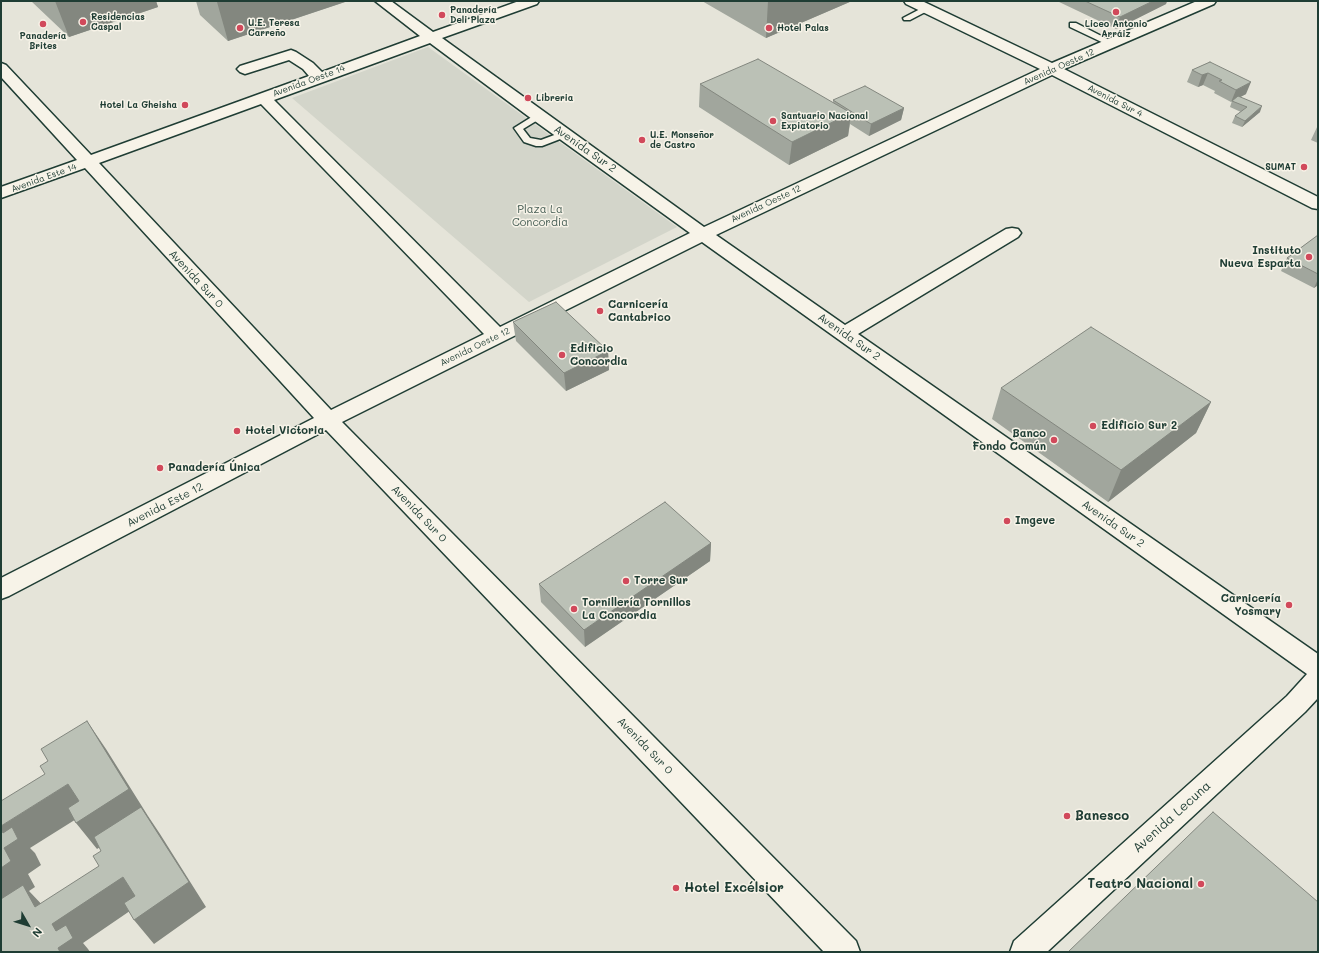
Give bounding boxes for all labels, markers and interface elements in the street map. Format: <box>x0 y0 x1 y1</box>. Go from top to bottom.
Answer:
place label: Panadería Deli Plaza <box>450 5 497 26</box>
marker: Liceo Antonio Arráiz <box>1111 7 1121 17</box>
marker: Panadería Deli Plaza <box>437 10 447 20</box>
place label: Residencias Caspal <box>91 12 145 33</box>
marker: Residencias Caspal <box>78 17 88 27</box>
place label: U.E. Teresa Carreño <box>248 18 300 39</box>
marker: Panadería Brites <box>38 19 48 29</box>
place label: Liceo Antonio Arráiz <box>1085 19 1147 40</box>
marker: U.E. Teresa Carreño <box>235 23 245 33</box>
marker: Hotel Palas <box>764 23 774 33</box>
place label: Hotel Palas <box>777 23 829 33</box>
place label: Panadería Brites <box>20 31 66 52</box>
street label: Avenida Oeste 12 <box>1022 47 1096 87</box>
street label: Avenida Oeste 14 <box>271 63 347 99</box>
street label: Avenida Sur 4 <box>1086 83 1144 119</box>
marker: Libreria <box>523 93 533 103</box>
place label: Libreria <box>536 93 573 103</box>
place label: Hotel La Gheisha <box>99 100 177 110</box>
marker: Hotel La Gheisha <box>180 100 190 110</box>
place label: Santuario Nacional Expiatorio <box>781 111 868 132</box>
marker: Santuario Nacional Expiatorio <box>768 116 778 126</box>
street label: Avenida Sur 2 <box>551 123 619 175</box>
place label: U.E. Monseñor de Castro <box>650 130 714 151</box>
marker: U.E. Monseñor de Castro <box>637 135 647 145</box>
street label: Avenida Este 14 <box>10 161 78 195</box>
place label: SUMAT <box>1265 162 1296 172</box>
marker: SUMAT <box>1299 162 1309 172</box>
street label: Avenida Oeste 12 <box>729 183 803 225</box>
park label: Plaza La Concordia <box>512 203 568 229</box>
place label: Instituto Nueva Esparta <box>1219 244 1301 270</box>
street label: Avenida Sur 0 <box>166 247 226 311</box>
marker: Instituto Nueva Esparta <box>1304 252 1314 262</box>
place label: Carnicería Cantabrico <box>608 298 671 324</box>
marker: Carnicería Cantabrico <box>595 306 605 316</box>
street label: Avenida Sur 2 <box>815 311 883 363</box>
street label: Avenida Oeste 12 <box>438 325 512 369</box>
place label: Edificio Concordia <box>570 342 628 368</box>
marker: Edificio Concordia <box>557 350 567 360</box>
place label: Edificio Sur 2 <box>1101 419 1177 433</box>
marker: Edificio Sur 2 <box>1088 421 1098 431</box>
place label: Hotel Victoria <box>245 424 324 438</box>
marker: Hotel Victoria <box>232 426 242 436</box>
place label: Banco Fondo Común <box>972 427 1046 453</box>
marker: Banco Fondo Común <box>1049 435 1059 445</box>
place label: Panadería Única <box>168 461 260 475</box>
marker: Panadería Única <box>155 463 165 473</box>
street label: Avenida Este 12 <box>125 480 205 530</box>
street label: Avenida Sur 0 <box>389 483 449 545</box>
street label: Avenida Sur 2 <box>1079 498 1147 550</box>
place label: Imgeve <box>1015 514 1055 528</box>
marker: Imgeve <box>1002 516 1012 526</box>
place label: Torre Sur <box>634 574 688 588</box>
marker: Torre Sur <box>621 576 631 586</box>
place label: Carnicería Yosmary <box>1221 592 1281 618</box>
place label: Tornillería Tornillos La Concordia <box>582 596 691 622</box>
marker: Carnicería Yosmary <box>1284 600 1294 610</box>
marker: Tornillería Tornillos La Concordia <box>569 604 579 614</box>
street label: Avenida Sur 0 <box>615 715 675 777</box>
street label: Avenida Lecuna <box>1130 778 1214 856</box>
place label: Banesco <box>1075 808 1129 824</box>
marker: Banesco <box>1062 811 1072 821</box>
place label: Teatro Nacional <box>1088 876 1193 892</box>
marker: Teatro Nacional <box>1196 879 1206 889</box>
place label: Hotel Excélsior <box>684 880 784 896</box>
marker: Hotel Excélsior <box>671 883 681 893</box>
north arrow <box>8 905 48 945</box>
text: N <box>29 925 46 941</box>

